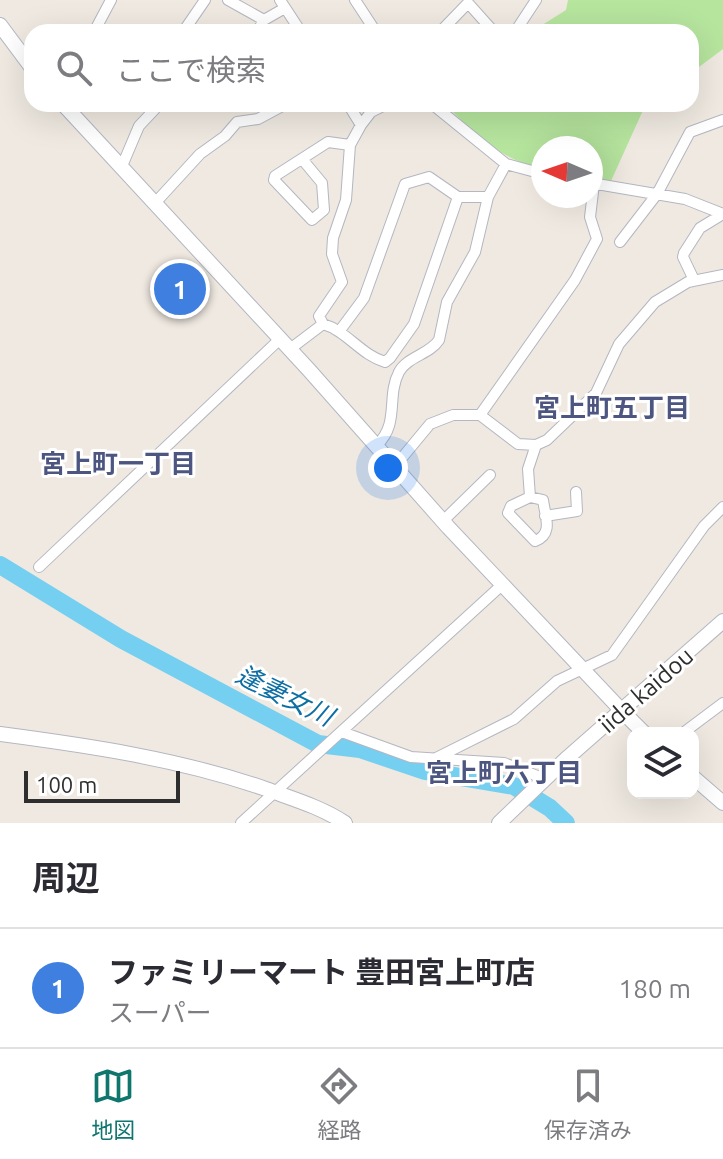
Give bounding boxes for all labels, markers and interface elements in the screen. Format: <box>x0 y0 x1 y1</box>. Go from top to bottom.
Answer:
search box <box>24 24 699 112</box>
icon: search <box>52 46 96 90</box>
text: ここで検索 <box>116 53 266 87</box>
north arrow <box>531 136 603 208</box>
pin: 1 <box>154 259 206 319</box>
district label: 宮上町五丁目 <box>534 393 690 422</box>
your location <box>368 448 408 488</box>
district label: 宮上町一丁目 <box>40 449 196 478</box>
street label: iida kaidou <box>594 642 698 738</box>
water label: 逢妻女川 <box>232 659 341 732</box>
map controls <box>627 727 699 799</box>
button: layers <box>627 727 699 799</box>
district label: 宮上町六丁目 <box>426 758 582 787</box>
scale bar <box>24 767 180 803</box>
text: 100 m <box>36 772 97 797</box>
text: 周辺 <box>32 858 100 896</box>
text: ファミリーマート 豊田宮上町店 <box>108 955 535 989</box>
text: 1 <box>51 974 65 1003</box>
text: 180 m <box>619 974 691 1003</box>
text: スーパー <box>108 998 212 1027</box>
tab: 地図 <box>91 1064 135 1144</box>
tab: 経路 <box>317 1064 362 1144</box>
tab: 保存済み <box>544 1064 632 1144</box>

